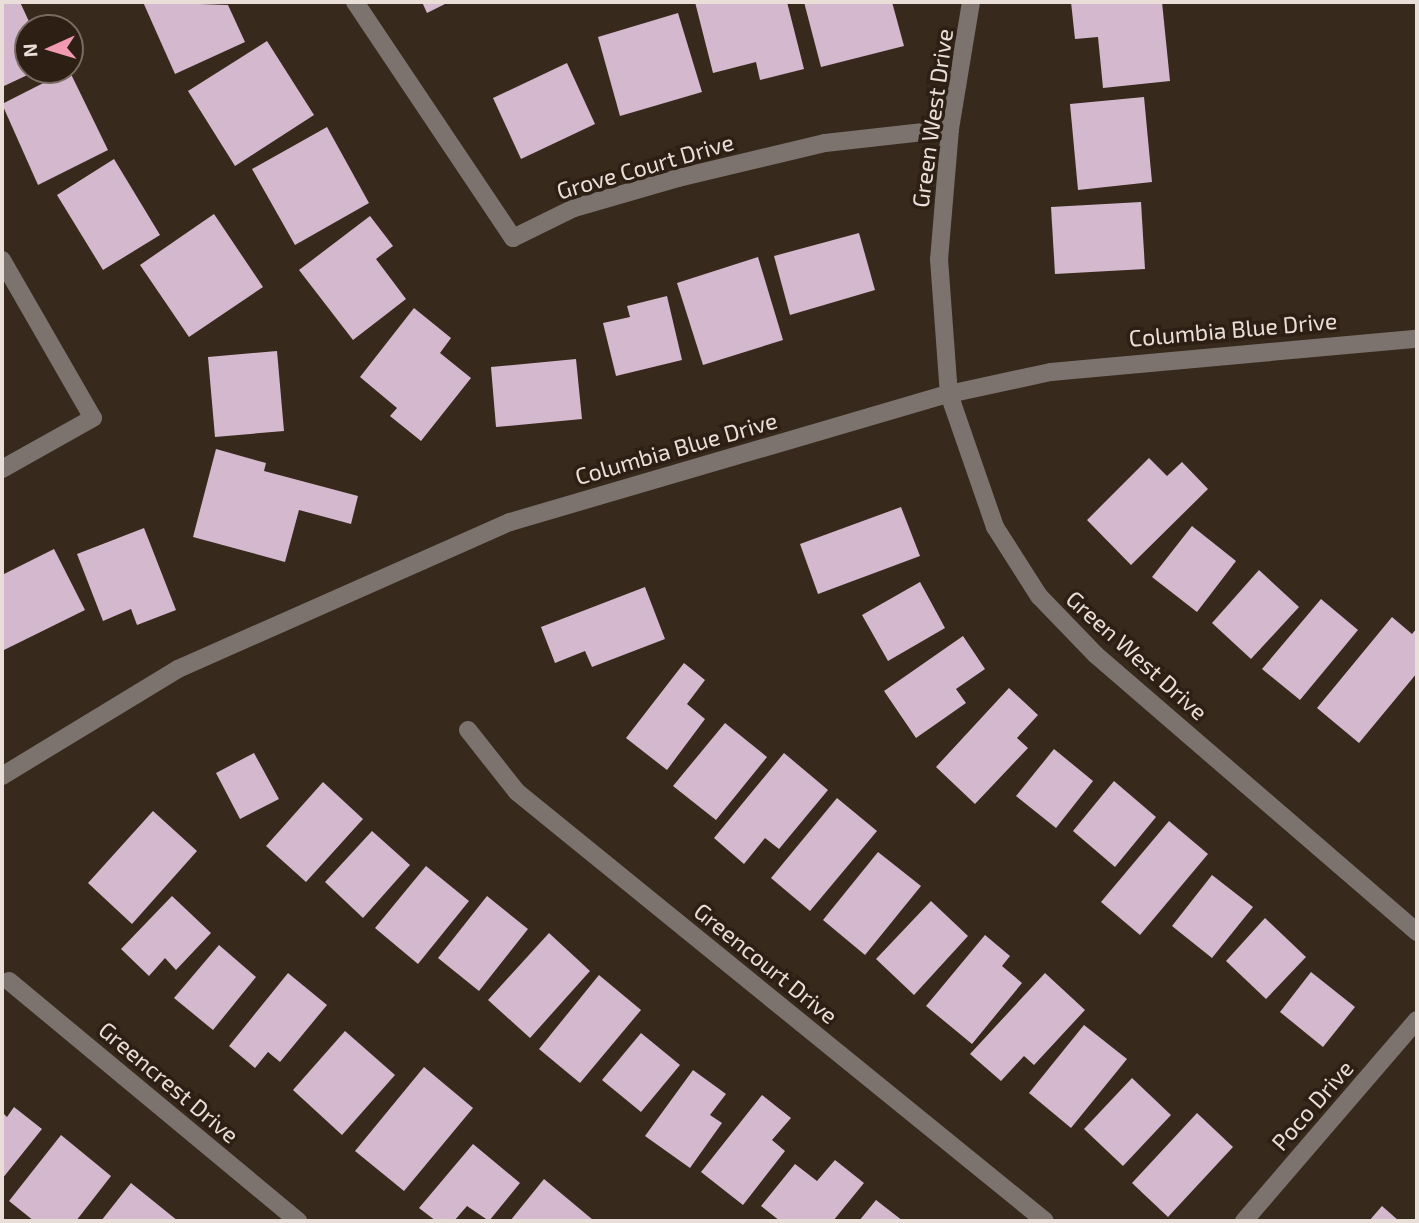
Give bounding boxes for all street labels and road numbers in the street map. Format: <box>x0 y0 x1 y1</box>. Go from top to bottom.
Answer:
street label: Green West Drive <box>906 27 958 209</box>
street label: Grove Court Drive <box>553 128 737 204</box>
street label: Columbia Blue Drive <box>1128 306 1338 352</box>
street label: Columbia Blue Drive <box>572 406 780 490</box>
street label: Green West Drive <box>1061 584 1213 726</box>
street label: Greencourt Drive <box>689 897 843 1029</box>
street label: Greencrest Drive <box>93 1015 245 1149</box>
street label: Poco Drive <box>1265 1054 1359 1156</box>

